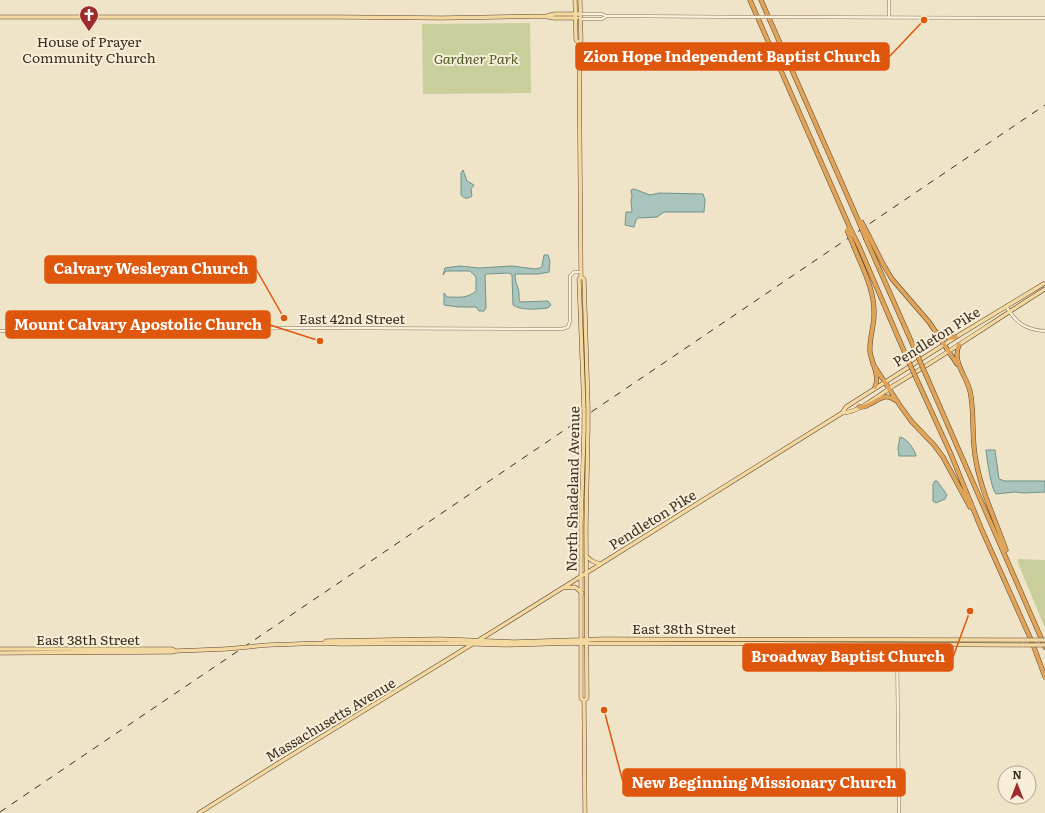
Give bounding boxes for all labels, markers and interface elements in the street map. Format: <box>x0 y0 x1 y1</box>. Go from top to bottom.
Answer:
church icon: House of Prayer Community Church <box>78 4 100 32</box>
place label: House of Prayer Community Church <box>22 31 156 67</box>
callout: Zion Hope Independent Baptist Church <box>576 43 889 70</box>
text: Zion Hope Independent Baptist Church <box>583 44 881 67</box>
park label: Gardner Park <box>434 48 519 68</box>
callout: Calvary Wesleyan Church <box>45 256 256 283</box>
text: Calvary Wesleyan Church <box>54 256 249 279</box>
street label: Pendleton Pike <box>889 301 983 371</box>
street label: East 42nd Street <box>299 308 406 328</box>
callout: Mount Calvary Apostolic Church <box>6 311 270 338</box>
text: Mount Calvary Apostolic Church <box>14 312 262 335</box>
street label: North Shadeland Avenue <box>561 406 583 572</box>
street label: Pendleton Pike <box>605 484 699 554</box>
street label: East 38th Street <box>632 618 736 638</box>
street label: East 38th Street <box>36 629 140 649</box>
callout: Broadway Baptist Church <box>743 644 953 671</box>
text: Broadway Baptist Church <box>751 644 945 667</box>
street label: Massachusetts Avenue <box>261 672 399 766</box>
north arrow <box>997 765 1037 805</box>
text: N <box>1012 766 1022 782</box>
callout: New Beginning Missionary Church <box>623 769 905 796</box>
text: New Beginning Missionary Church <box>631 770 897 793</box>

